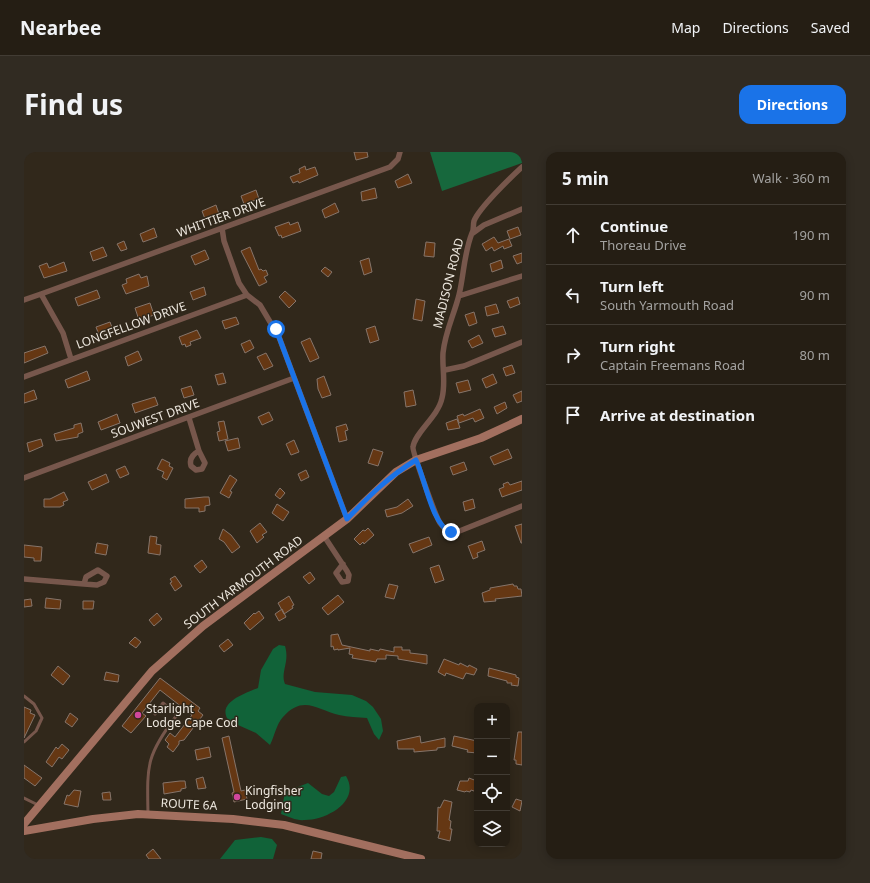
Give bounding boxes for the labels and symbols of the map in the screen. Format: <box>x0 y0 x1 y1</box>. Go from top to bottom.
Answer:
street label: WHITTIER DRIVE <box>174 193 268 241</box>
street label: MADISON ROAD <box>429 236 468 330</box>
street label: LONGFELLOW DRIVE <box>73 297 189 353</box>
route start <box>267 320 285 338</box>
street label: SOUWEST DRIVE <box>108 394 202 442</box>
route end <box>442 523 460 541</box>
street label: SOUTH YARMOUTH ROAD <box>180 531 306 633</box>
place label: Starlight Lodge Cape Cod <box>146 700 238 731</box>
marker: Starlight Lodge Cape Cod <box>133 710 143 720</box>
place label: Kingfisher Lodging <box>245 782 302 813</box>
marker: Kingfisher Lodging <box>232 792 242 802</box>
street label: ROUTE 6A <box>160 794 218 814</box>

